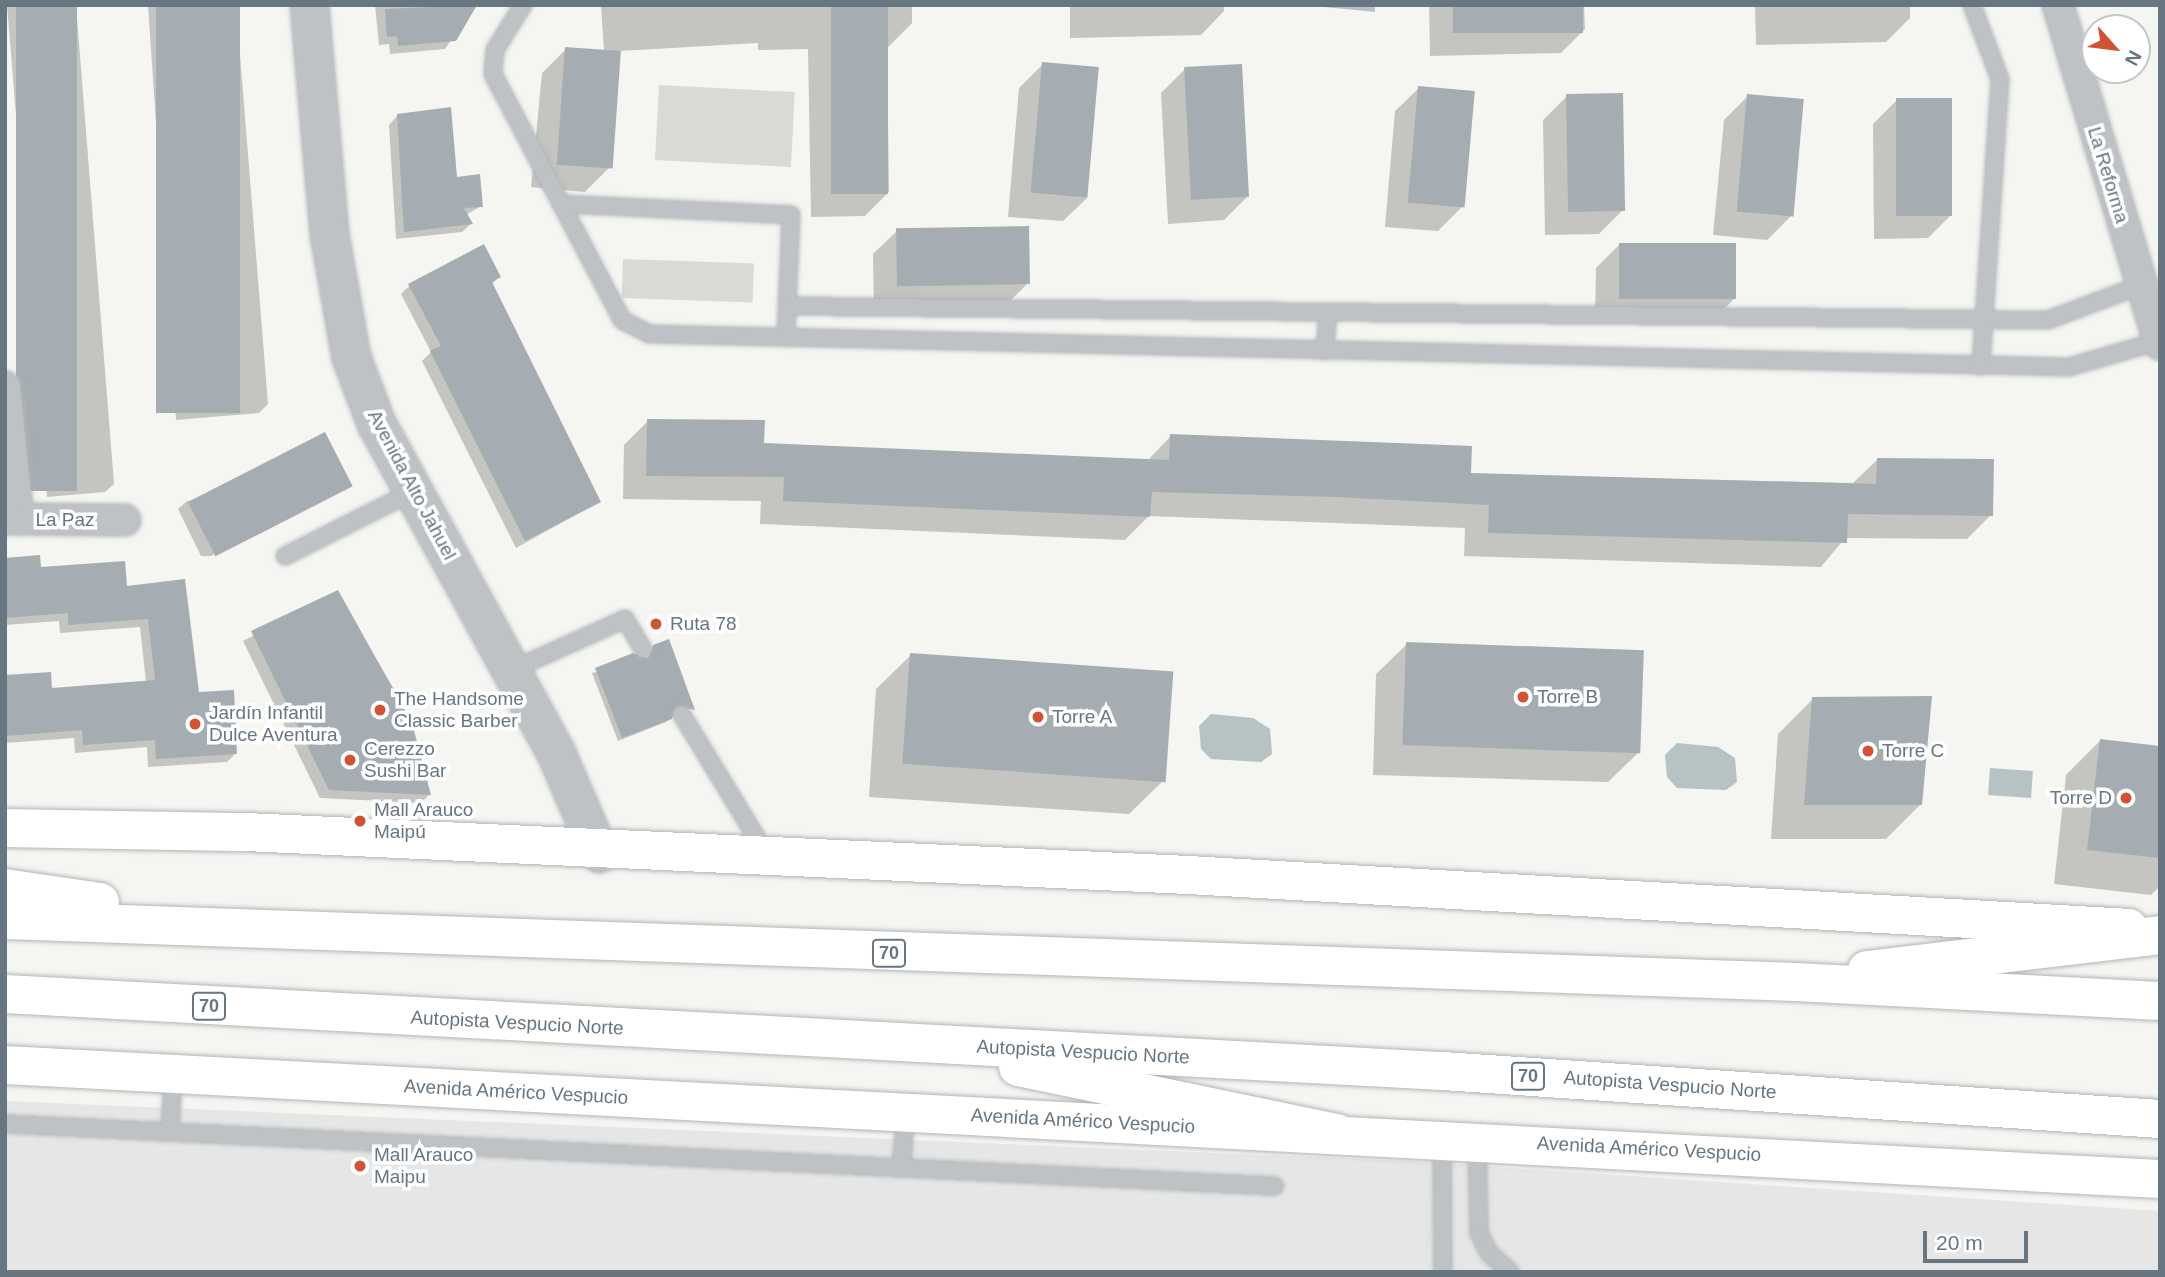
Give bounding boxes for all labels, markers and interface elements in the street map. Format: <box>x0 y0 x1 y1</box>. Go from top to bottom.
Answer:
north arrow <box>2081 14 2151 84</box>
text: N <box>2121 47 2146 69</box>
street label: La Reforma <box>2083 124 2133 226</box>
street label: Avenida Alto Jahuel <box>363 406 461 564</box>
street label: La Paz <box>35 509 95 531</box>
place label: Ruta 78 <box>670 613 737 635</box>
marker: Ruta 78 <box>648 616 664 632</box>
place label: Torre B <box>1537 686 1598 708</box>
place label: The Handsome Classic Barber <box>394 688 524 732</box>
marker: Torre B <box>1515 689 1531 705</box>
place label: Jardín Infantil Dulce Aventura <box>209 702 339 746</box>
marker: The Handsome Classic Barber <box>372 702 388 718</box>
place label: Torre A <box>1052 706 1113 728</box>
marker: Torre A <box>1030 709 1046 725</box>
marker: Jardín Infantil Dulce Aventura <box>187 716 203 732</box>
place label: Cerezzo Sushi Bar <box>364 738 446 782</box>
place label: Torre C <box>1882 740 1944 762</box>
marker: Torre C <box>1860 743 1876 759</box>
marker: Cerezzo Sushi Bar <box>342 752 358 768</box>
place label: Torre D <box>2050 787 2112 809</box>
marker: Torre D <box>2118 790 2134 806</box>
place label: Mall Arauco Maipú <box>374 799 474 843</box>
marker: Mall Arauco Maipú <box>352 813 368 829</box>
road number: 70 <box>872 938 906 968</box>
road number: 70 <box>192 992 227 1021</box>
street label: Autopista Vespucio Norte <box>410 1006 624 1040</box>
street label: Autopista Vespucio Norte <box>976 1035 1190 1069</box>
road number: 70 <box>1510 1062 1546 1091</box>
street label: Autopista Vespucio Norte <box>1563 1066 1777 1104</box>
street label: Avenida Américo Vespucio <box>403 1075 629 1109</box>
street label: Avenida Américo Vespucio <box>970 1104 1196 1138</box>
street label: Avenida Américo Vespucio <box>1536 1132 1762 1166</box>
place label: Mall Arauco Maipu <box>374 1144 474 1188</box>
marker: Mall Arauco Maipu <box>352 1158 368 1174</box>
scale bar <box>1927 1218 2032 1262</box>
text: 20 m <box>1936 1231 1983 1254</box>

